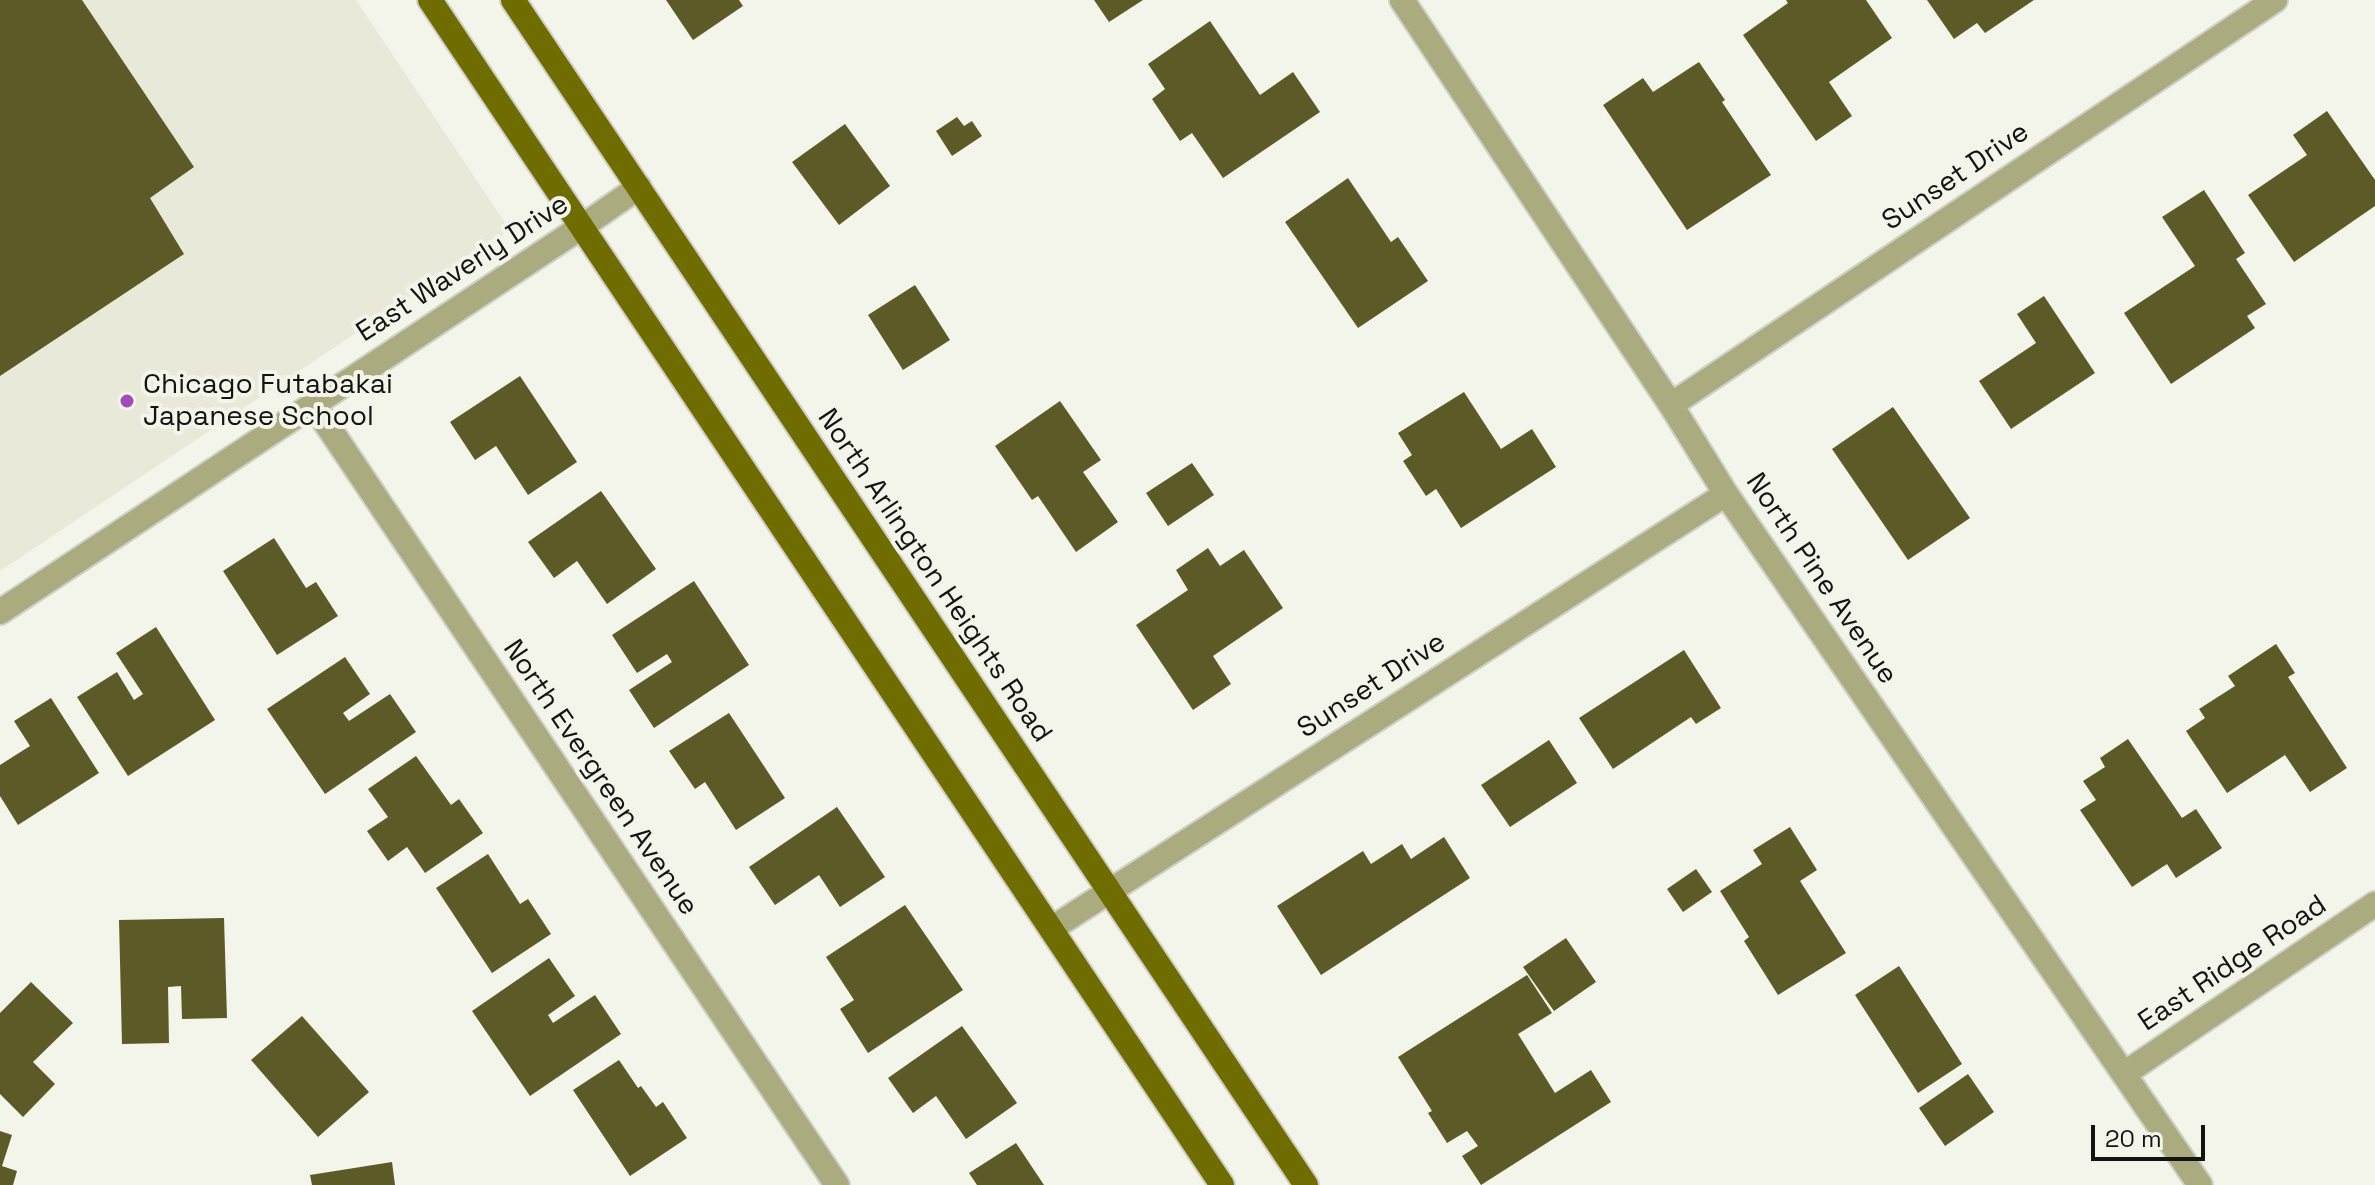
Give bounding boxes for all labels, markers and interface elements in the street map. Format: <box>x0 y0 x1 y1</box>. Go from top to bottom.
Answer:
street label: Sunset Drive <box>1876 116 2036 238</box>
street label: East Waverly Drive <box>351 188 575 350</box>
place label: Chicago Futabakai Japanese School <box>143 368 393 434</box>
marker: Chicago Futabakai Japanese School <box>118 392 136 410</box>
street label: North Arlington Heights Road <box>810 403 1058 749</box>
street label: North Pine Avenue <box>1738 467 1904 691</box>
street label: Sunset Drive <box>1292 626 1452 746</box>
street label: North Evergreen Avenue <box>495 634 705 922</box>
street label: East Ridge Road <box>2133 889 2333 1039</box>
scale bar <box>2095 1109 2209 1159</box>
text: 20 m <box>2105 1123 2162 1154</box>

